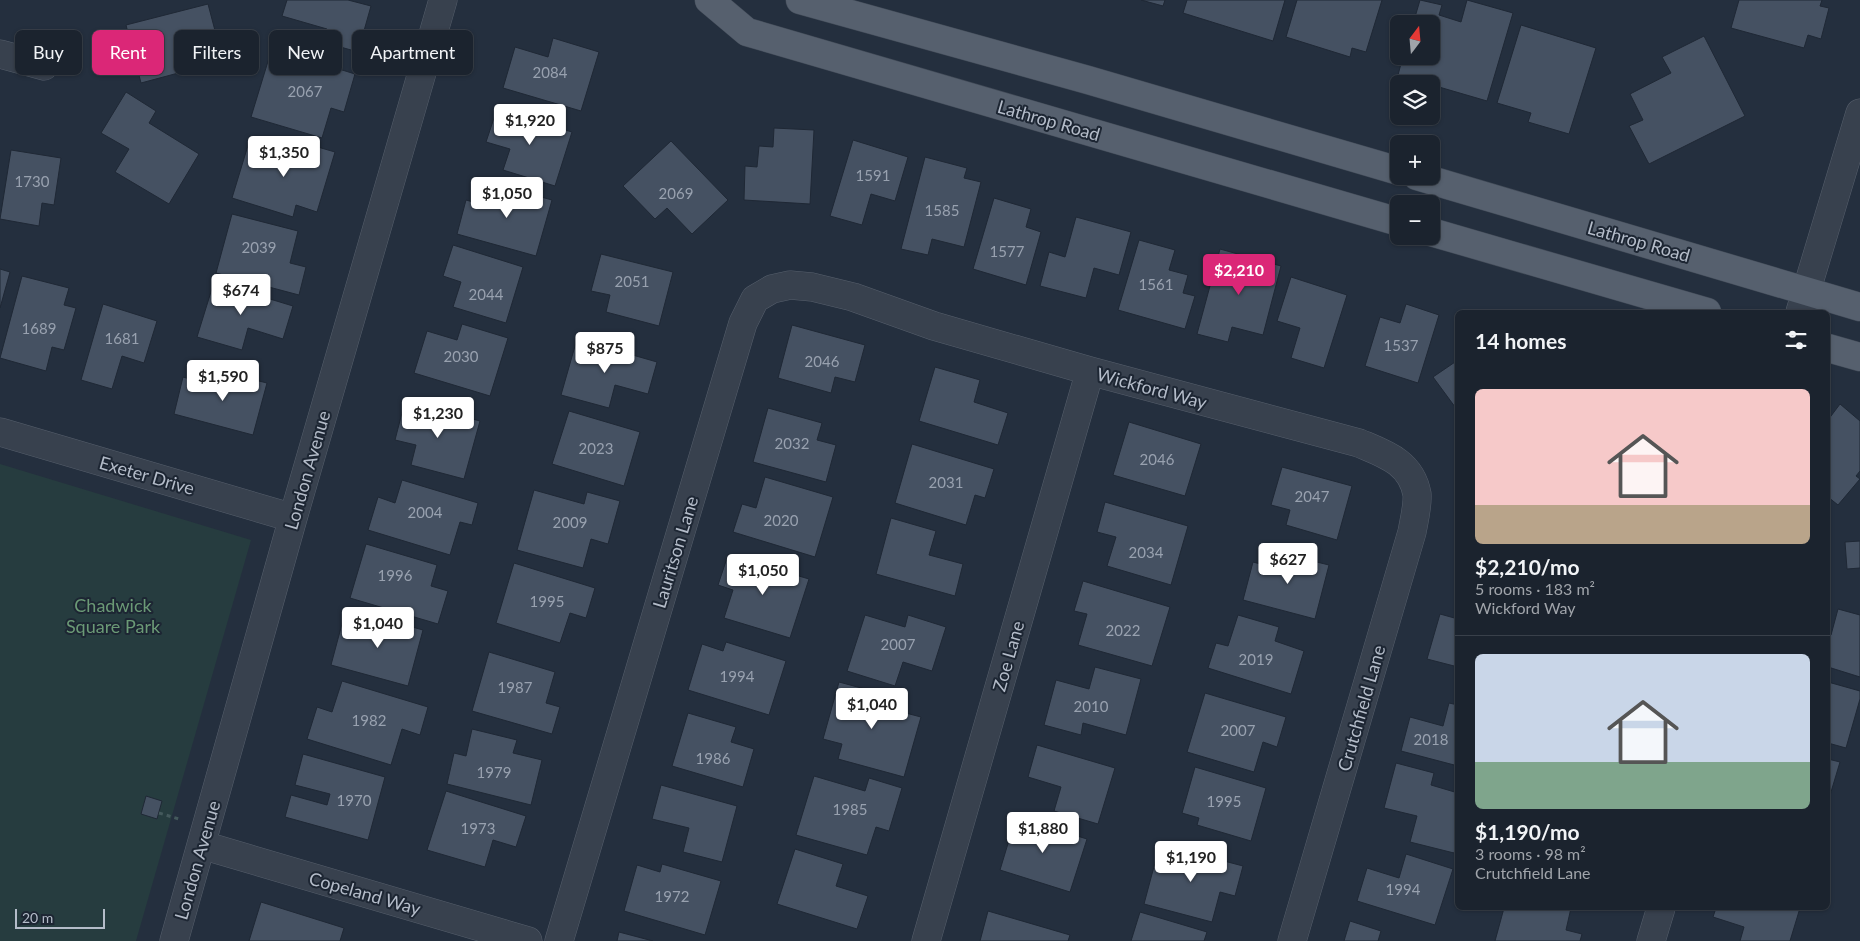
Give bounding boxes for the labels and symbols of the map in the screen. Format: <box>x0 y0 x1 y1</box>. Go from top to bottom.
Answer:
north arrow <box>1390 15 1440 65</box>
house number: 2084 <box>533 63 568 81</box>
house number: 2067 <box>288 82 323 100</box>
street label: Lathrop Road <box>995 95 1103 145</box>
pin: $1,920 <box>489 104 571 146</box>
pin: $1,350 <box>243 136 325 178</box>
house number: 1591 <box>856 166 890 184</box>
house number: 1730 <box>15 172 50 190</box>
pin: $1,050 <box>466 176 548 219</box>
house number: 2069 <box>659 184 693 202</box>
house number: 1585 <box>925 201 959 219</box>
street label: Lathrop Road <box>1585 216 1693 266</box>
house number: 2039 <box>242 238 276 256</box>
house number: 1577 <box>990 242 1025 260</box>
pin: $2,210 <box>1198 254 1280 296</box>
house number: 2051 <box>615 272 649 290</box>
pin: $674 <box>211 274 271 316</box>
house number: 1561 <box>1139 275 1173 293</box>
house number: 2044 <box>469 285 504 303</box>
house number: 1689 <box>22 319 56 337</box>
house number: 1681 <box>105 329 139 347</box>
pin: $875 <box>575 332 635 374</box>
house number: 1537 <box>1384 336 1419 354</box>
house number: 2030 <box>444 347 479 365</box>
house number: 2046 <box>805 352 840 370</box>
pin: $1,590 <box>182 360 264 402</box>
street label: Wickford Way <box>1095 363 1210 413</box>
pin: $1,230 <box>397 396 479 439</box>
street label: London Avenue <box>280 408 334 532</box>
house number: 2032 <box>775 434 809 452</box>
house number: 2023 <box>579 439 613 457</box>
house number: 2046 <box>1140 450 1175 468</box>
street label: Exeter Drive <box>97 451 197 499</box>
house number: 2031 <box>929 473 963 491</box>
house number: 2047 <box>1295 487 1330 505</box>
street label: Lauritson Lane <box>648 493 702 611</box>
house number: 2004 <box>408 503 443 521</box>
house number: 2020 <box>764 511 799 529</box>
house number: 2009 <box>553 513 587 531</box>
pin: $627 <box>1258 542 1318 585</box>
house number: 2034 <box>1129 543 1164 561</box>
pin: $1,050 <box>722 554 804 596</box>
house number: 1996 <box>378 566 413 584</box>
house number: 1995 <box>530 592 564 610</box>
park label: Chadwick Square Park <box>66 594 161 637</box>
pin: $1,040 <box>337 606 419 649</box>
street label: Zoe Lane <box>987 618 1029 694</box>
house number: 2022 <box>1106 621 1140 639</box>
house number: 2007 <box>881 635 916 653</box>
street label: Crutchfield Lane <box>1333 643 1389 773</box>
house number: 2019 <box>1239 650 1273 668</box>
house number: 1994 <box>720 667 755 685</box>
house number: 1987 <box>498 678 533 696</box>
pin: $1,040 <box>831 688 913 730</box>
house number: 2010 <box>1074 697 1109 715</box>
house number: 1982 <box>352 711 386 729</box>
house number: 2007 <box>1221 721 1256 739</box>
house number: 2018 <box>1414 730 1448 748</box>
house number: 1986 <box>696 749 731 767</box>
house number: 1979 <box>477 763 511 781</box>
house number: 1970 <box>337 791 372 809</box>
house number: 1995 <box>1207 792 1241 810</box>
street label: London Avenue <box>170 798 224 922</box>
house number: 1985 <box>833 800 867 818</box>
pin: $1,880 <box>1002 812 1084 854</box>
house number: 1973 <box>461 819 495 837</box>
pin: $1,190 <box>1150 840 1232 883</box>
street label: Copeland Way <box>307 867 424 920</box>
house number: 1994 <box>1386 880 1421 898</box>
house number: 1972 <box>655 887 689 905</box>
scale bar <box>15 906 105 929</box>

